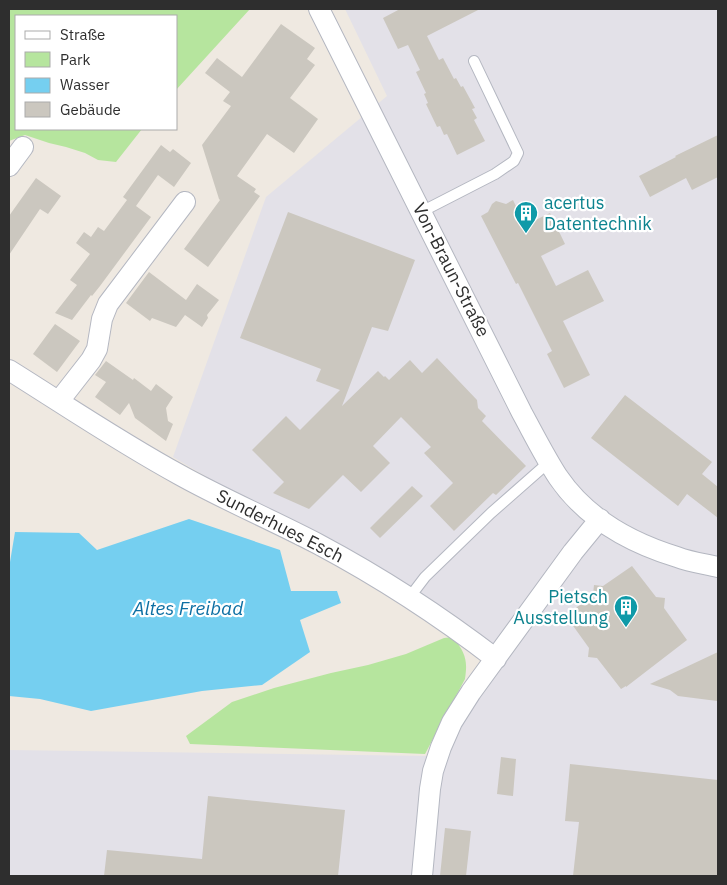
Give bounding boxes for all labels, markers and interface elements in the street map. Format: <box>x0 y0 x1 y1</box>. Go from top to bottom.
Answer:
legend <box>15 15 178 130</box>
text: Straße <box>60 25 105 44</box>
text: Park <box>60 50 90 69</box>
text: Wasser <box>60 75 110 94</box>
text: Gebäude <box>60 100 121 119</box>
place label: acertus Datentechnik <box>544 191 652 235</box>
street label: Von-Braun-Straße <box>408 199 495 341</box>
building icon: acertus Datentechnik <box>513 200 539 234</box>
street label: Sunderhues Esch <box>213 484 348 568</box>
place label: Pietsch Ausstellung <box>513 585 608 629</box>
building icon: Pietsch Ausstellung <box>613 594 639 628</box>
water label: Altes Freibad <box>132 596 244 620</box>

